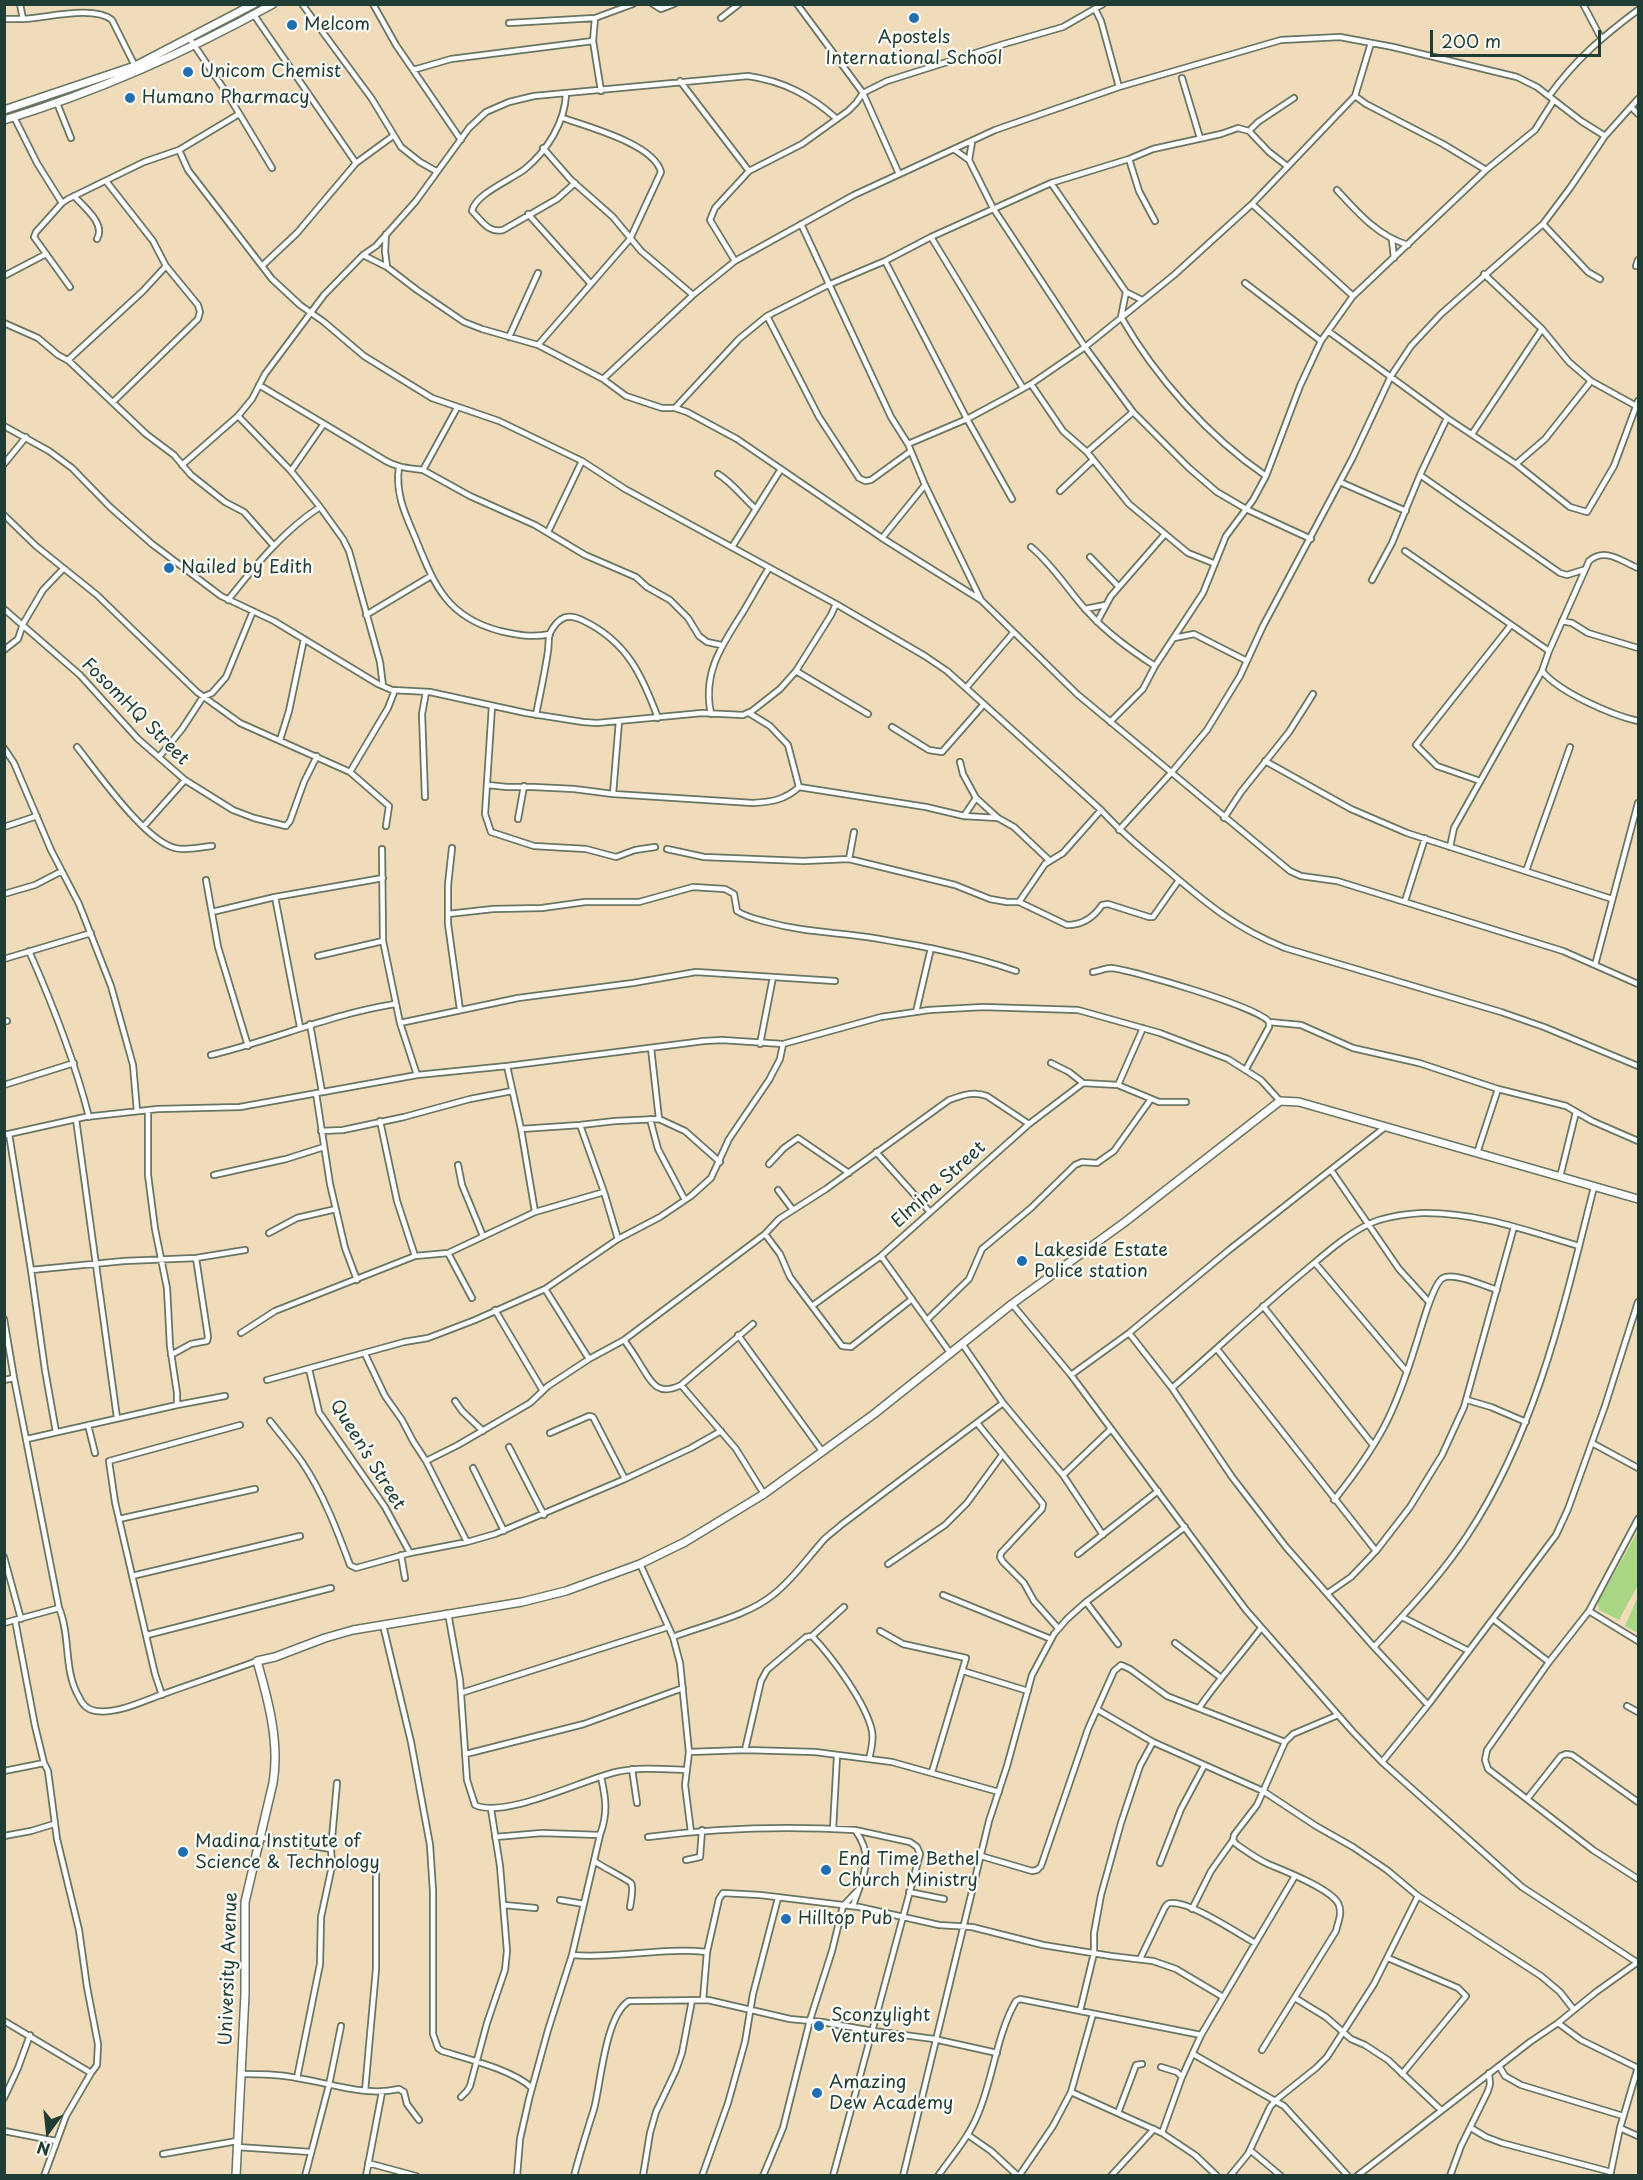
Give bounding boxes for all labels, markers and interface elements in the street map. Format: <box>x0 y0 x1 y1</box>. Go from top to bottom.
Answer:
marker: Apostels International School <box>907 11 921 25</box>
place label: Melcom <box>304 14 370 36</box>
marker: Melcom <box>285 18 299 32</box>
scale bar <box>1433 18 1604 56</box>
place label: Apostels International School <box>826 27 1002 70</box>
text: 200 m <box>1441 27 1501 54</box>
place label: Unicom Chemist <box>200 61 341 83</box>
marker: Unicom Chemist <box>181 65 195 79</box>
place label: Humano Pharmacy <box>142 87 310 109</box>
marker: Humano Pharmacy <box>123 91 137 105</box>
place label: Nailed by Edith <box>181 557 312 579</box>
marker: Nailed by Edith <box>162 561 176 575</box>
street label: FosomHQ Street <box>77 654 193 770</box>
street label: Elmina Street <box>888 1137 990 1233</box>
place label: Lakeside Estate Police station <box>1034 1240 1168 1282</box>
marker: Lakeside Estate Police station <box>1015 1254 1029 1268</box>
street label: Queen’s Street <box>325 1396 409 1514</box>
place label: Madina Institute of Science & Technology <box>195 1831 380 1874</box>
marker: Madina Institute of Science & Technology <box>176 1845 190 1859</box>
place label: End Time Bethel Church Ministry <box>838 1849 979 1892</box>
marker: End Time Bethel Church Ministry <box>819 1863 833 1877</box>
street label: University Avenue <box>216 1892 242 2046</box>
place label: Hilltop Pub <box>798 1908 892 1930</box>
marker: Hilltop Pub <box>779 1912 793 1926</box>
place label: Sconzylight Ventures <box>831 2005 930 2048</box>
marker: Sconzylight Ventures <box>812 2019 826 2033</box>
place label: Amazing Dew Academy <box>829 2072 953 2114</box>
marker: Amazing Dew Academy <box>810 2086 824 2100</box>
north arrow <box>18 2102 78 2162</box>
text: N <box>34 2136 53 2163</box>

